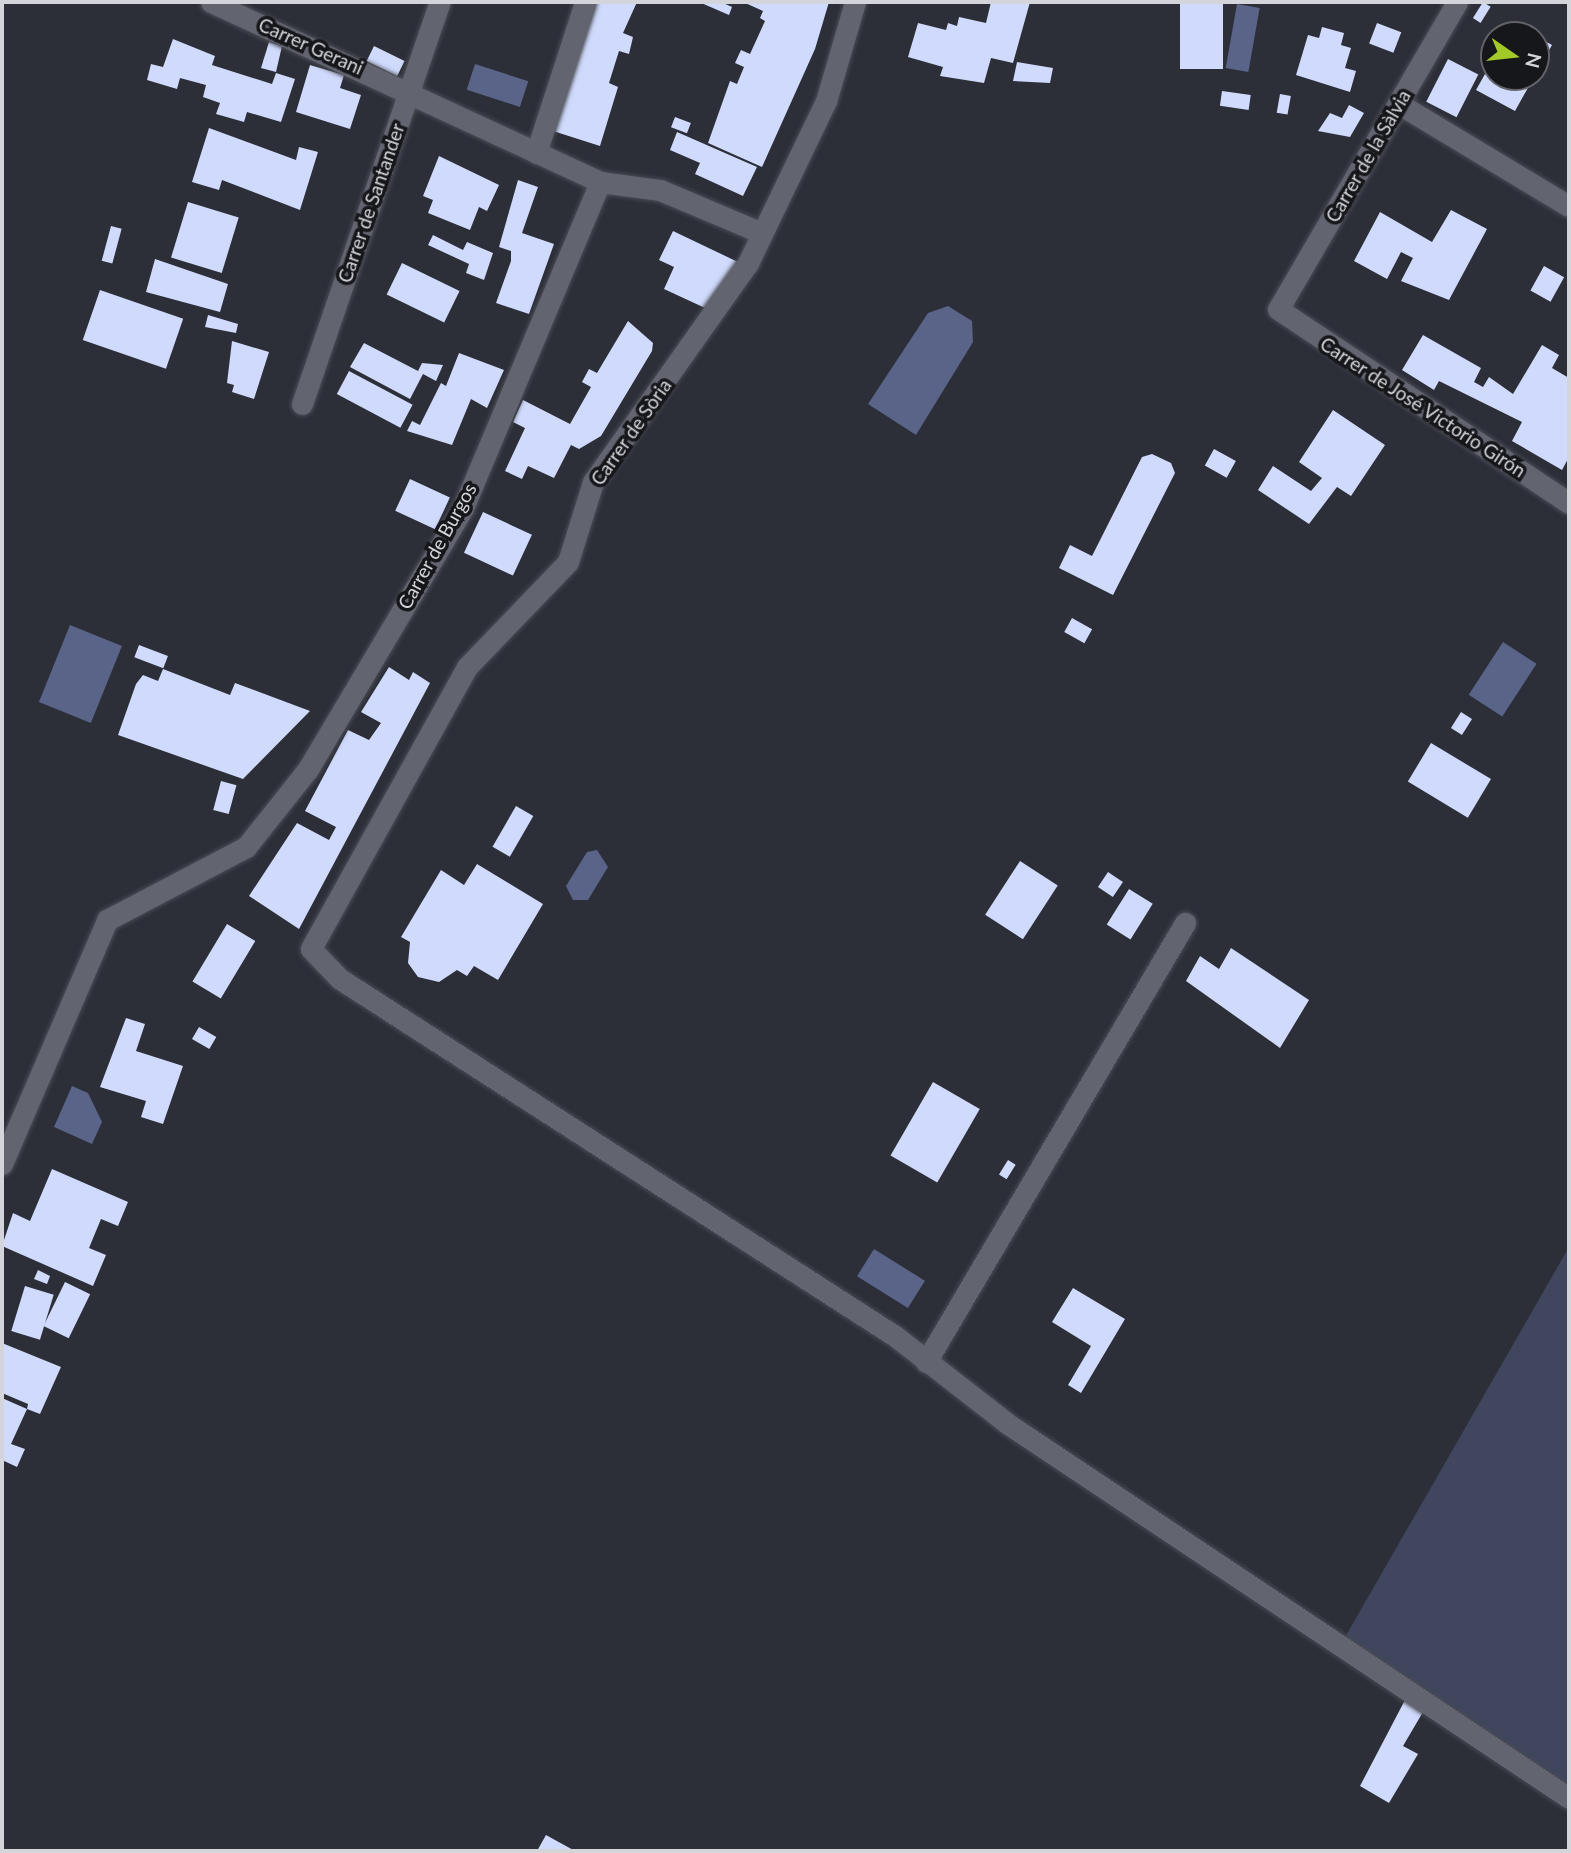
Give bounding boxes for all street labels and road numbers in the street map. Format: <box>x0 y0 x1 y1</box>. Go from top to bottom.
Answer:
street label: Carrer Gerani <box>255 13 367 79</box>
street label: Carrer de la Sàlvia <box>1321 86 1415 226</box>
street label: Carrer de Santander <box>333 120 409 286</box>
street label: Carrer de José Victorio Girón <box>1315 332 1531 482</box>
street label: Carrer de Sòria <box>586 374 676 490</box>
street label: Carrer de Burgos <box>393 479 481 613</box>

